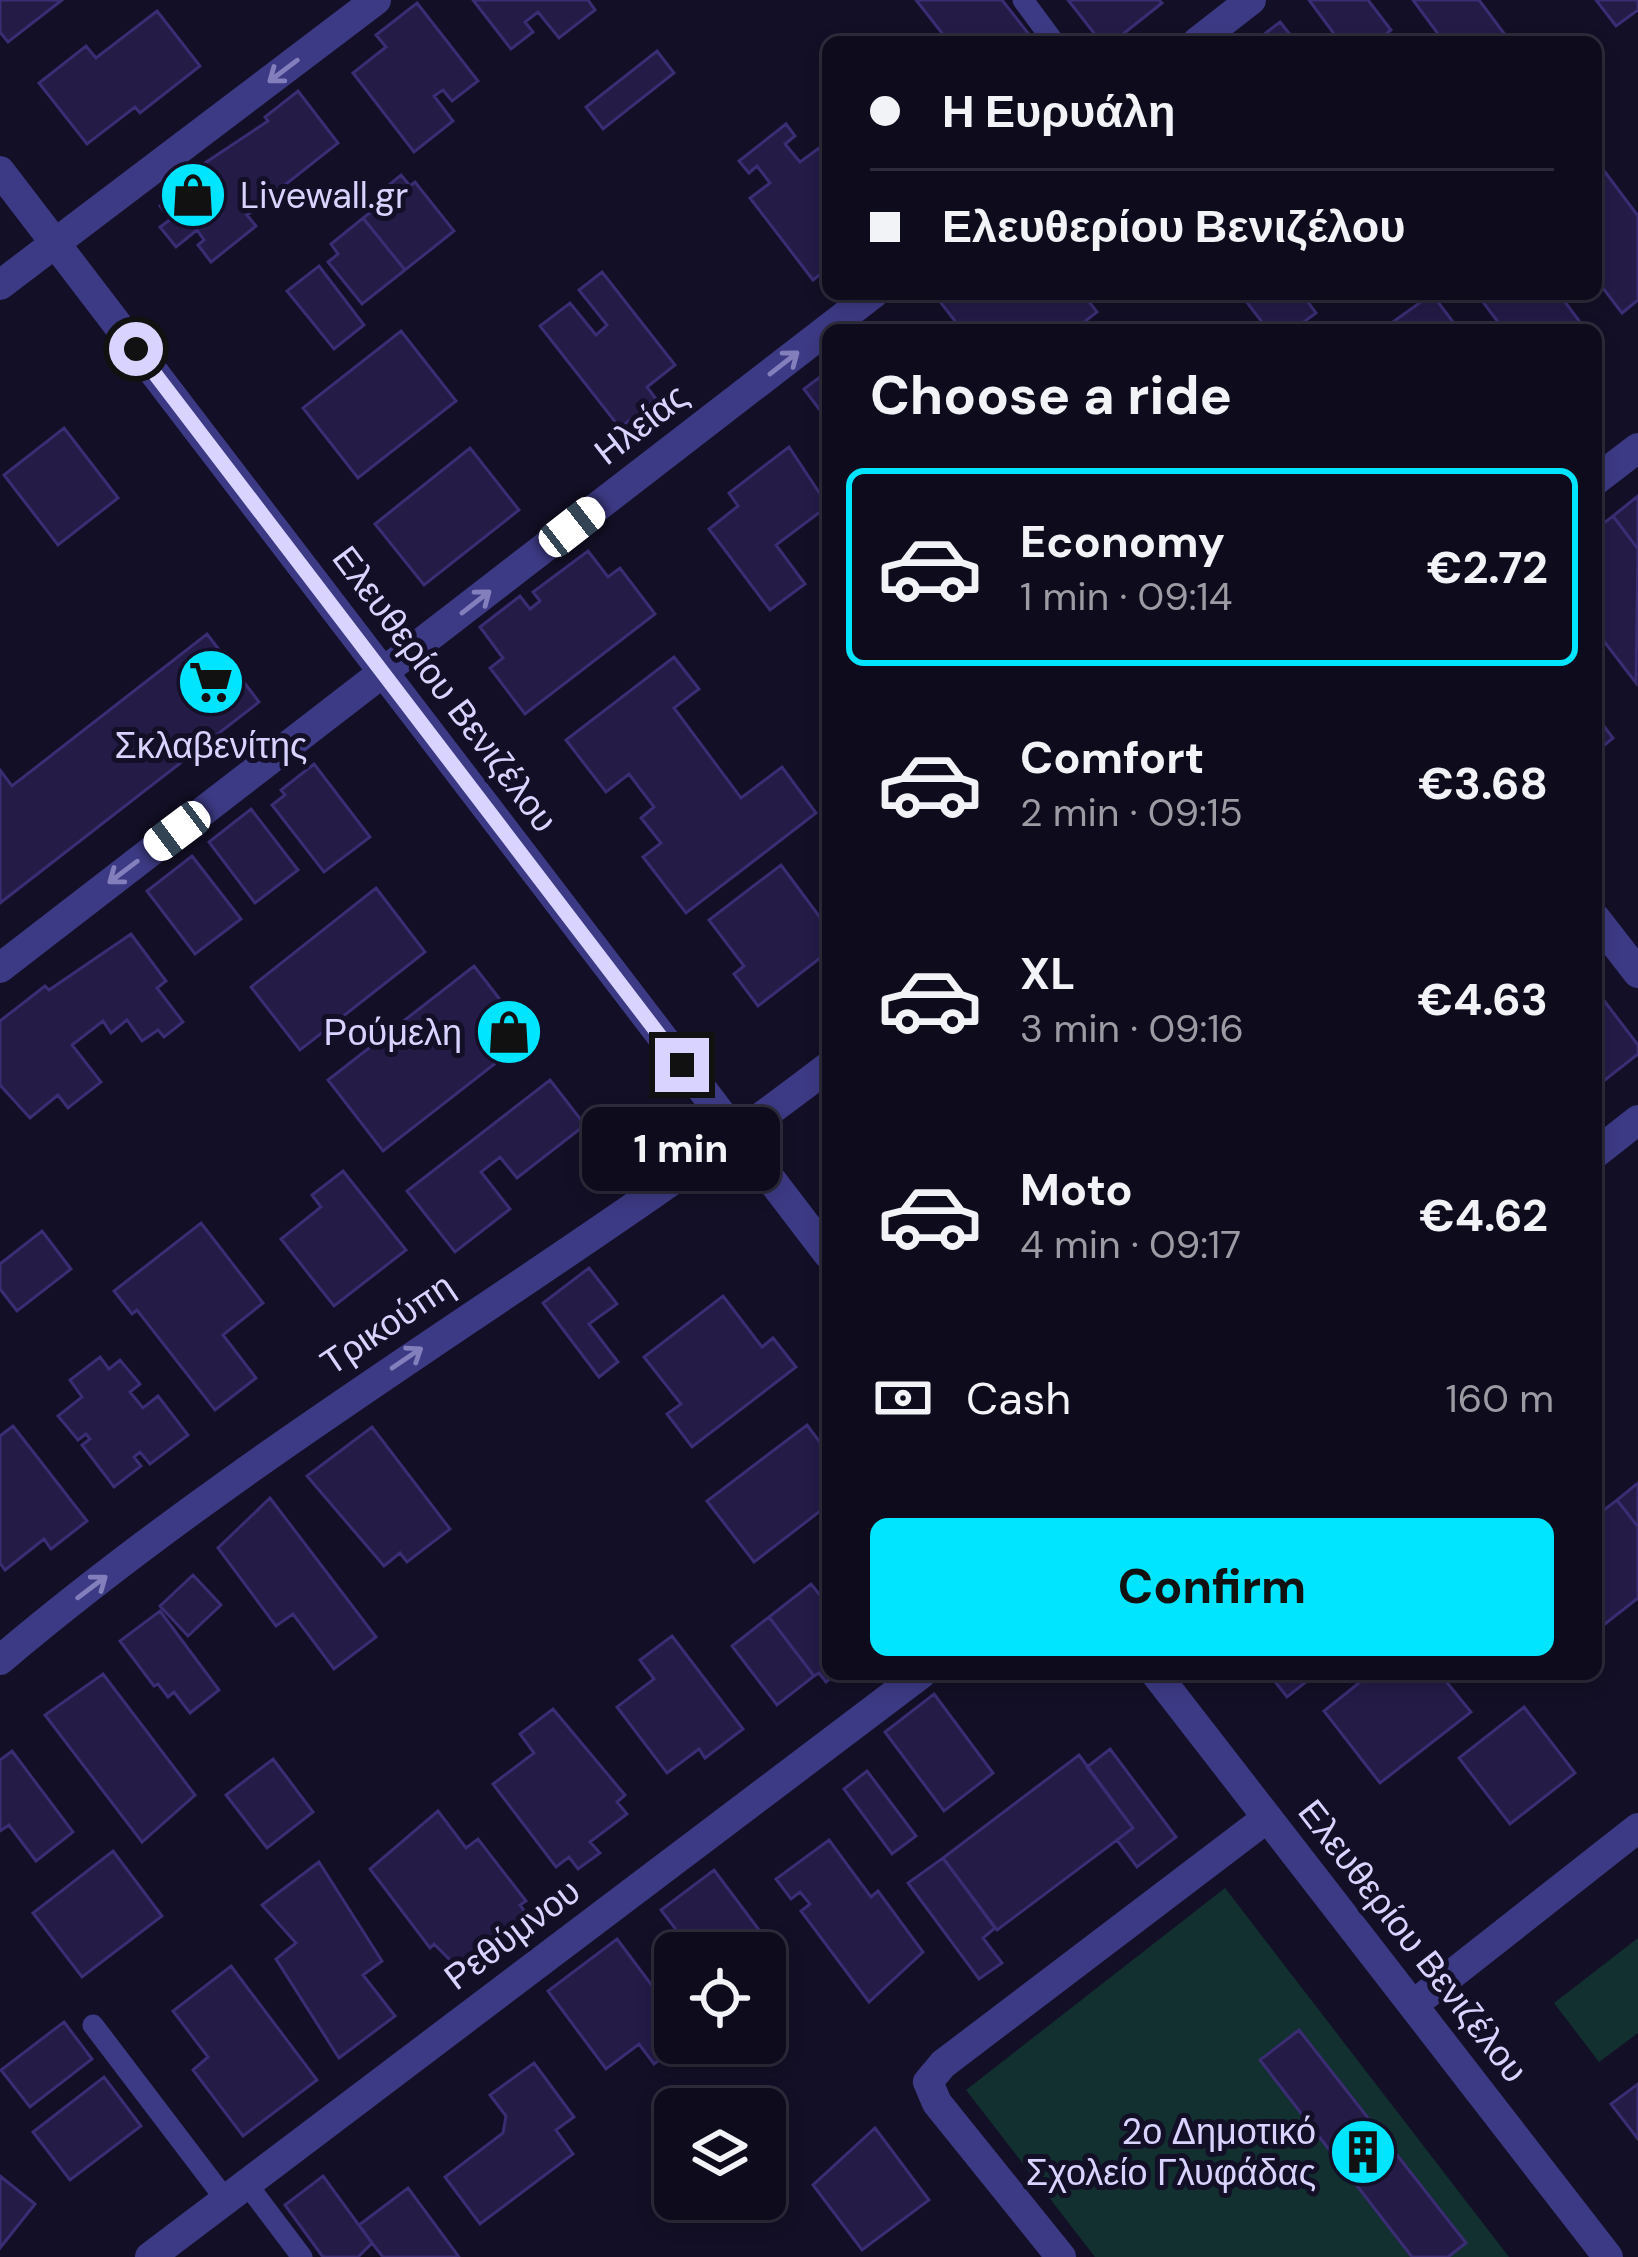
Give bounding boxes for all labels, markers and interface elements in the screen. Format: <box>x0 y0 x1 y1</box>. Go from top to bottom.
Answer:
one-way arrow <box>267 57 299 83</box>
text: Η Ευρυάλη <box>942 82 1176 141</box>
shop icon: Livewall.gr <box>158 160 228 230</box>
place label: Livewall.gr <box>240 172 408 219</box>
text: Ελευθερίου Βενιζέλου <box>942 197 1405 256</box>
route start <box>109 322 163 376</box>
one-way arrow <box>767 350 799 377</box>
text: Choose a ride <box>870 360 1232 431</box>
street label: Ηλείας <box>585 373 697 475</box>
car <box>533 491 611 563</box>
text: Economy <box>1020 512 1225 571</box>
icon: car <box>876 513 984 621</box>
street label: Ελευθερίου Βενιζέλου <box>322 536 568 842</box>
text: €2.72 <box>1427 538 1548 597</box>
text: 1 min · 09:14 <box>1020 571 1232 622</box>
one-way arrow <box>459 589 491 616</box>
supermarket icon: Σκλαβενίτης <box>176 647 246 717</box>
place label: Σκλαβενίτης <box>115 722 307 769</box>
text: Comfort <box>1020 728 1204 787</box>
icon: car <box>876 729 984 837</box>
text: €3.68 <box>1418 754 1548 813</box>
text: 2 min · 09:15 <box>1020 787 1243 838</box>
car <box>137 795 217 867</box>
one-way arrow <box>108 858 140 885</box>
text: XL <box>1020 944 1075 1003</box>
icon: car <box>876 945 984 1053</box>
text: €4.63 <box>1418 970 1548 1029</box>
shop icon: Ρούμελη <box>474 997 544 1067</box>
text: 3 min · 09:16 <box>1020 1003 1244 1054</box>
place label: Ρούμελη <box>323 1009 462 1056</box>
route end <box>655 1038 709 1092</box>
callout: 1 min <box>583 1107 781 1191</box>
text: 1 min <box>634 1123 728 1174</box>
text: Moto <box>1020 1160 1133 1219</box>
icon: car <box>876 1161 984 1269</box>
text: €4.62 <box>1419 1186 1548 1245</box>
text: 4 min · 09:17 <box>1020 1219 1241 1270</box>
street label: Τρικούπη <box>311 1262 463 1386</box>
one-way arrow <box>390 1345 423 1370</box>
icon: cash <box>870 1365 936 1431</box>
text: Cash <box>966 1369 1071 1428</box>
text: 160 m <box>1446 1373 1554 1424</box>
button: Confirm <box>870 1518 1554 1656</box>
one-way arrow <box>75 1575 108 1601</box>
street label: Ελευθερίου Βενιζέλου <box>1288 1790 1538 2092</box>
street label: Ρεθύμνου <box>435 1868 589 2000</box>
map controls <box>654 1932 786 2220</box>
button: locate <box>654 1932 786 2064</box>
button: layers <box>654 2088 786 2220</box>
place label: 2ο Δημοτικό Σχολείο Γλυφάδας <box>1026 2108 1316 2196</box>
building icon: 2ο Δημοτικό Σχολείο Γλυφάδας <box>1328 2117 1398 2187</box>

